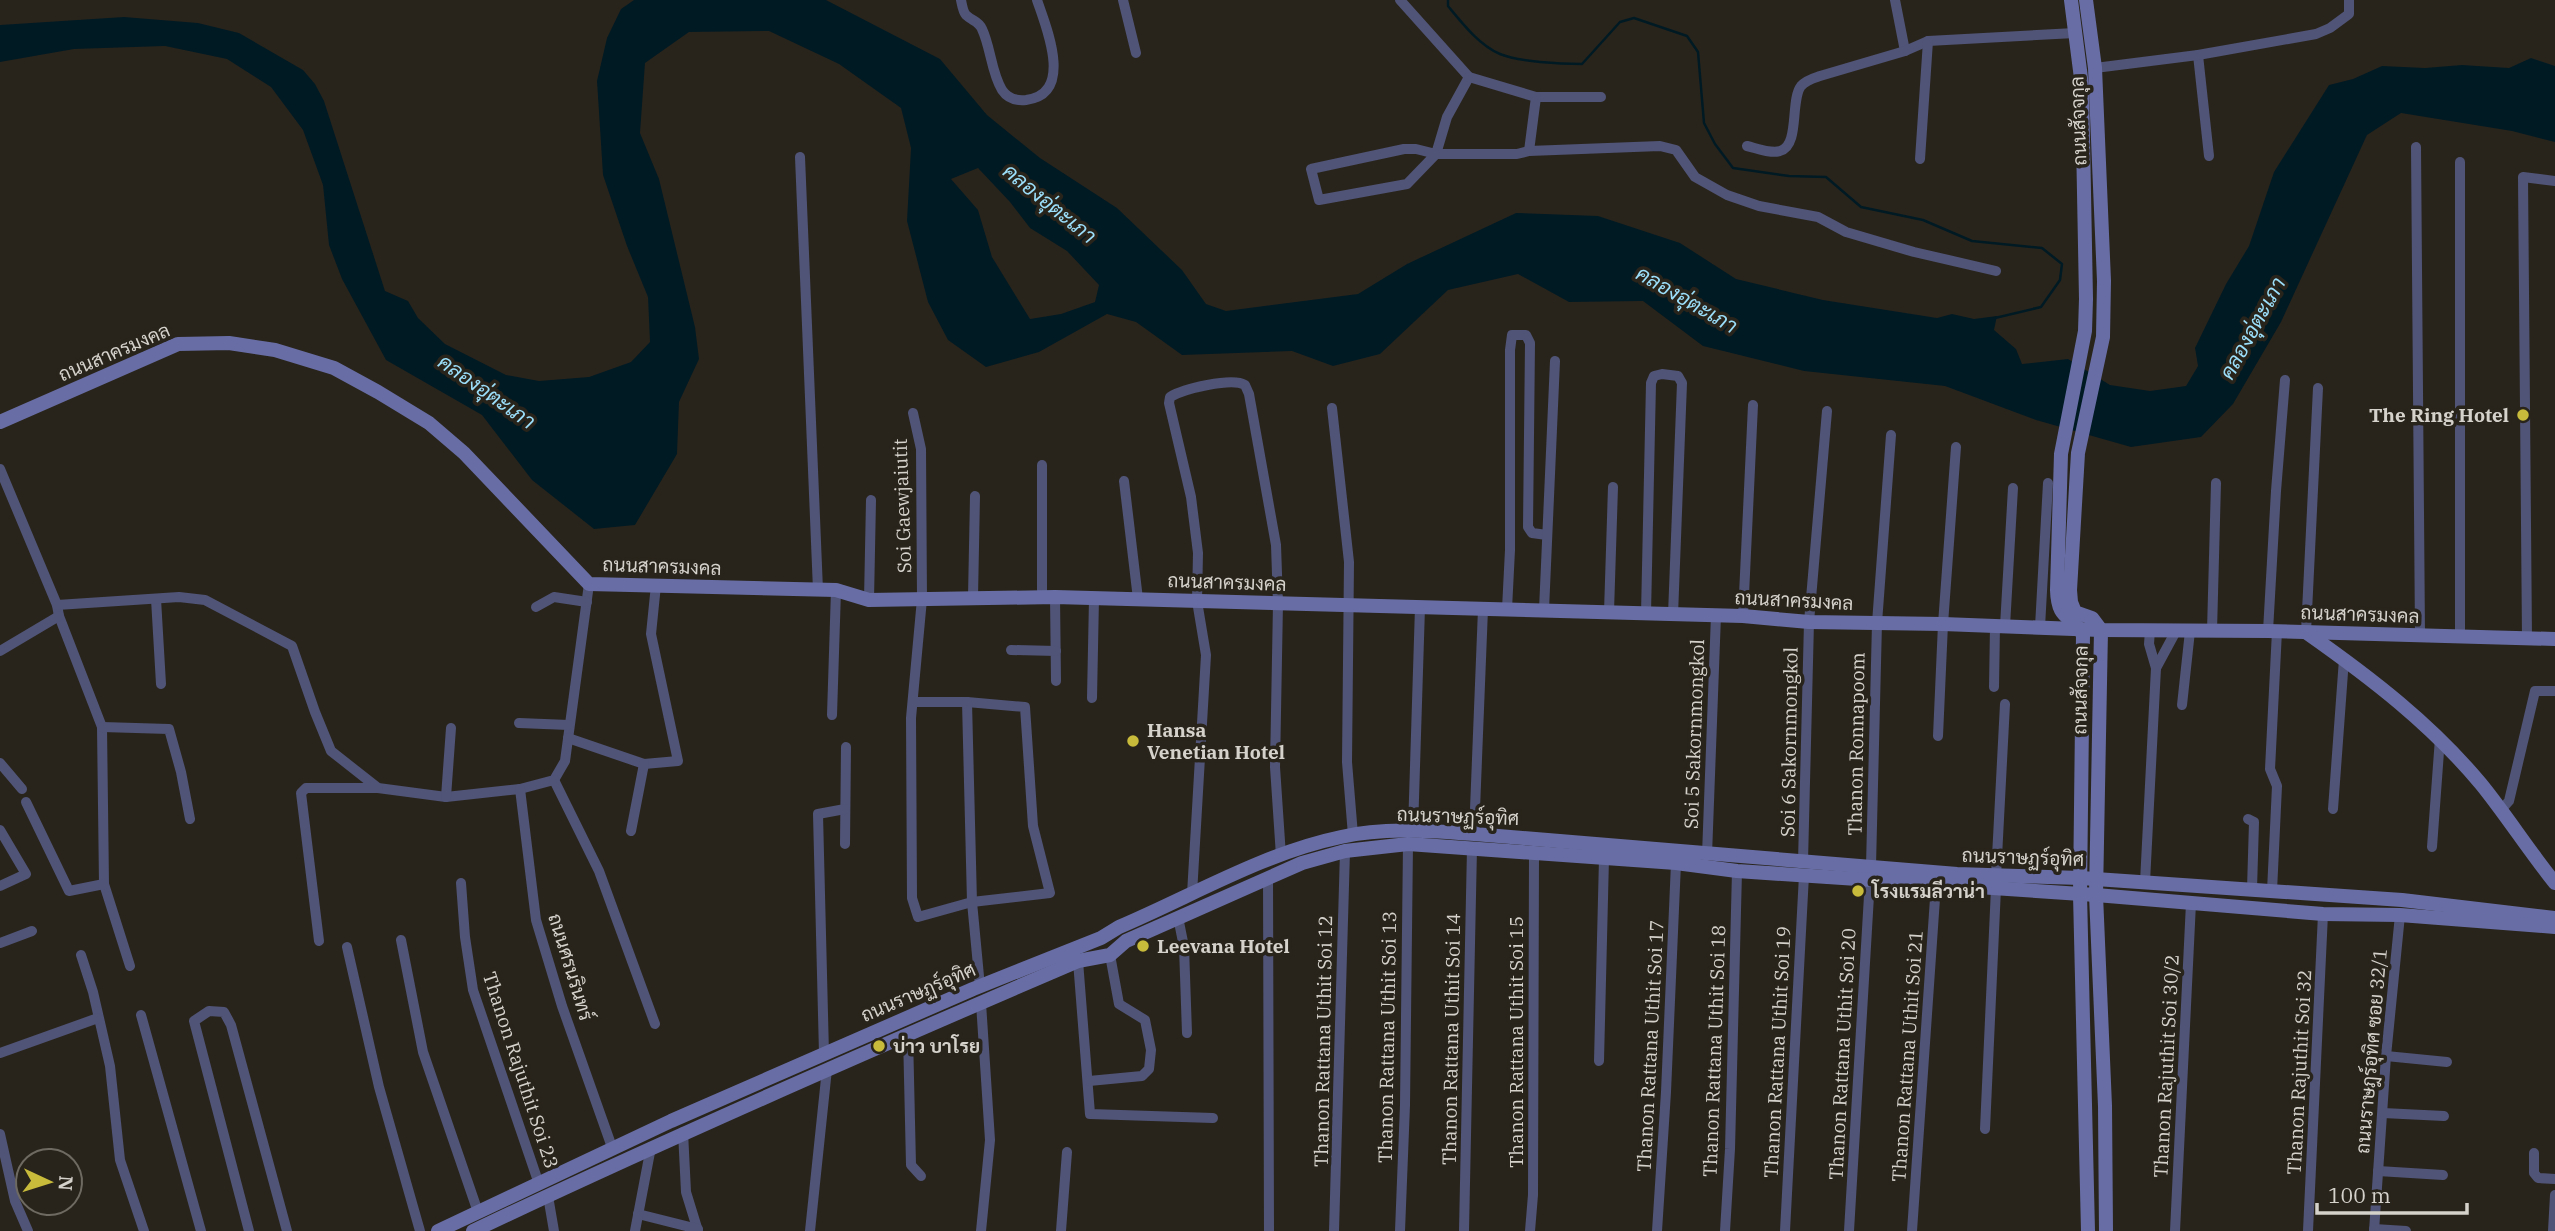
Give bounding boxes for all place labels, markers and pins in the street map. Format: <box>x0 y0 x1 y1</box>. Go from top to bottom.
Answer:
place label: The Ring Hotel <box>2369 403 2509 427</box>
marker: The Ring Hotel <box>2515 407 2531 423</box>
place label: Hansa Venetian Hotel <box>1147 718 1285 764</box>
marker: Hansa Venetian Hotel <box>1125 733 1141 749</box>
place label: โรงแรมลีวาน่า <box>1871 879 1985 903</box>
marker: โรงแรมลีวาน่า <box>1850 883 1866 899</box>
place label: Leevana Hotel <box>1157 934 1290 958</box>
marker: Leevana Hotel <box>1135 938 1151 954</box>
place label: บ่าว บาโรย <box>893 1034 980 1058</box>
marker: บ่าว บาโรย <box>871 1038 887 1054</box>

